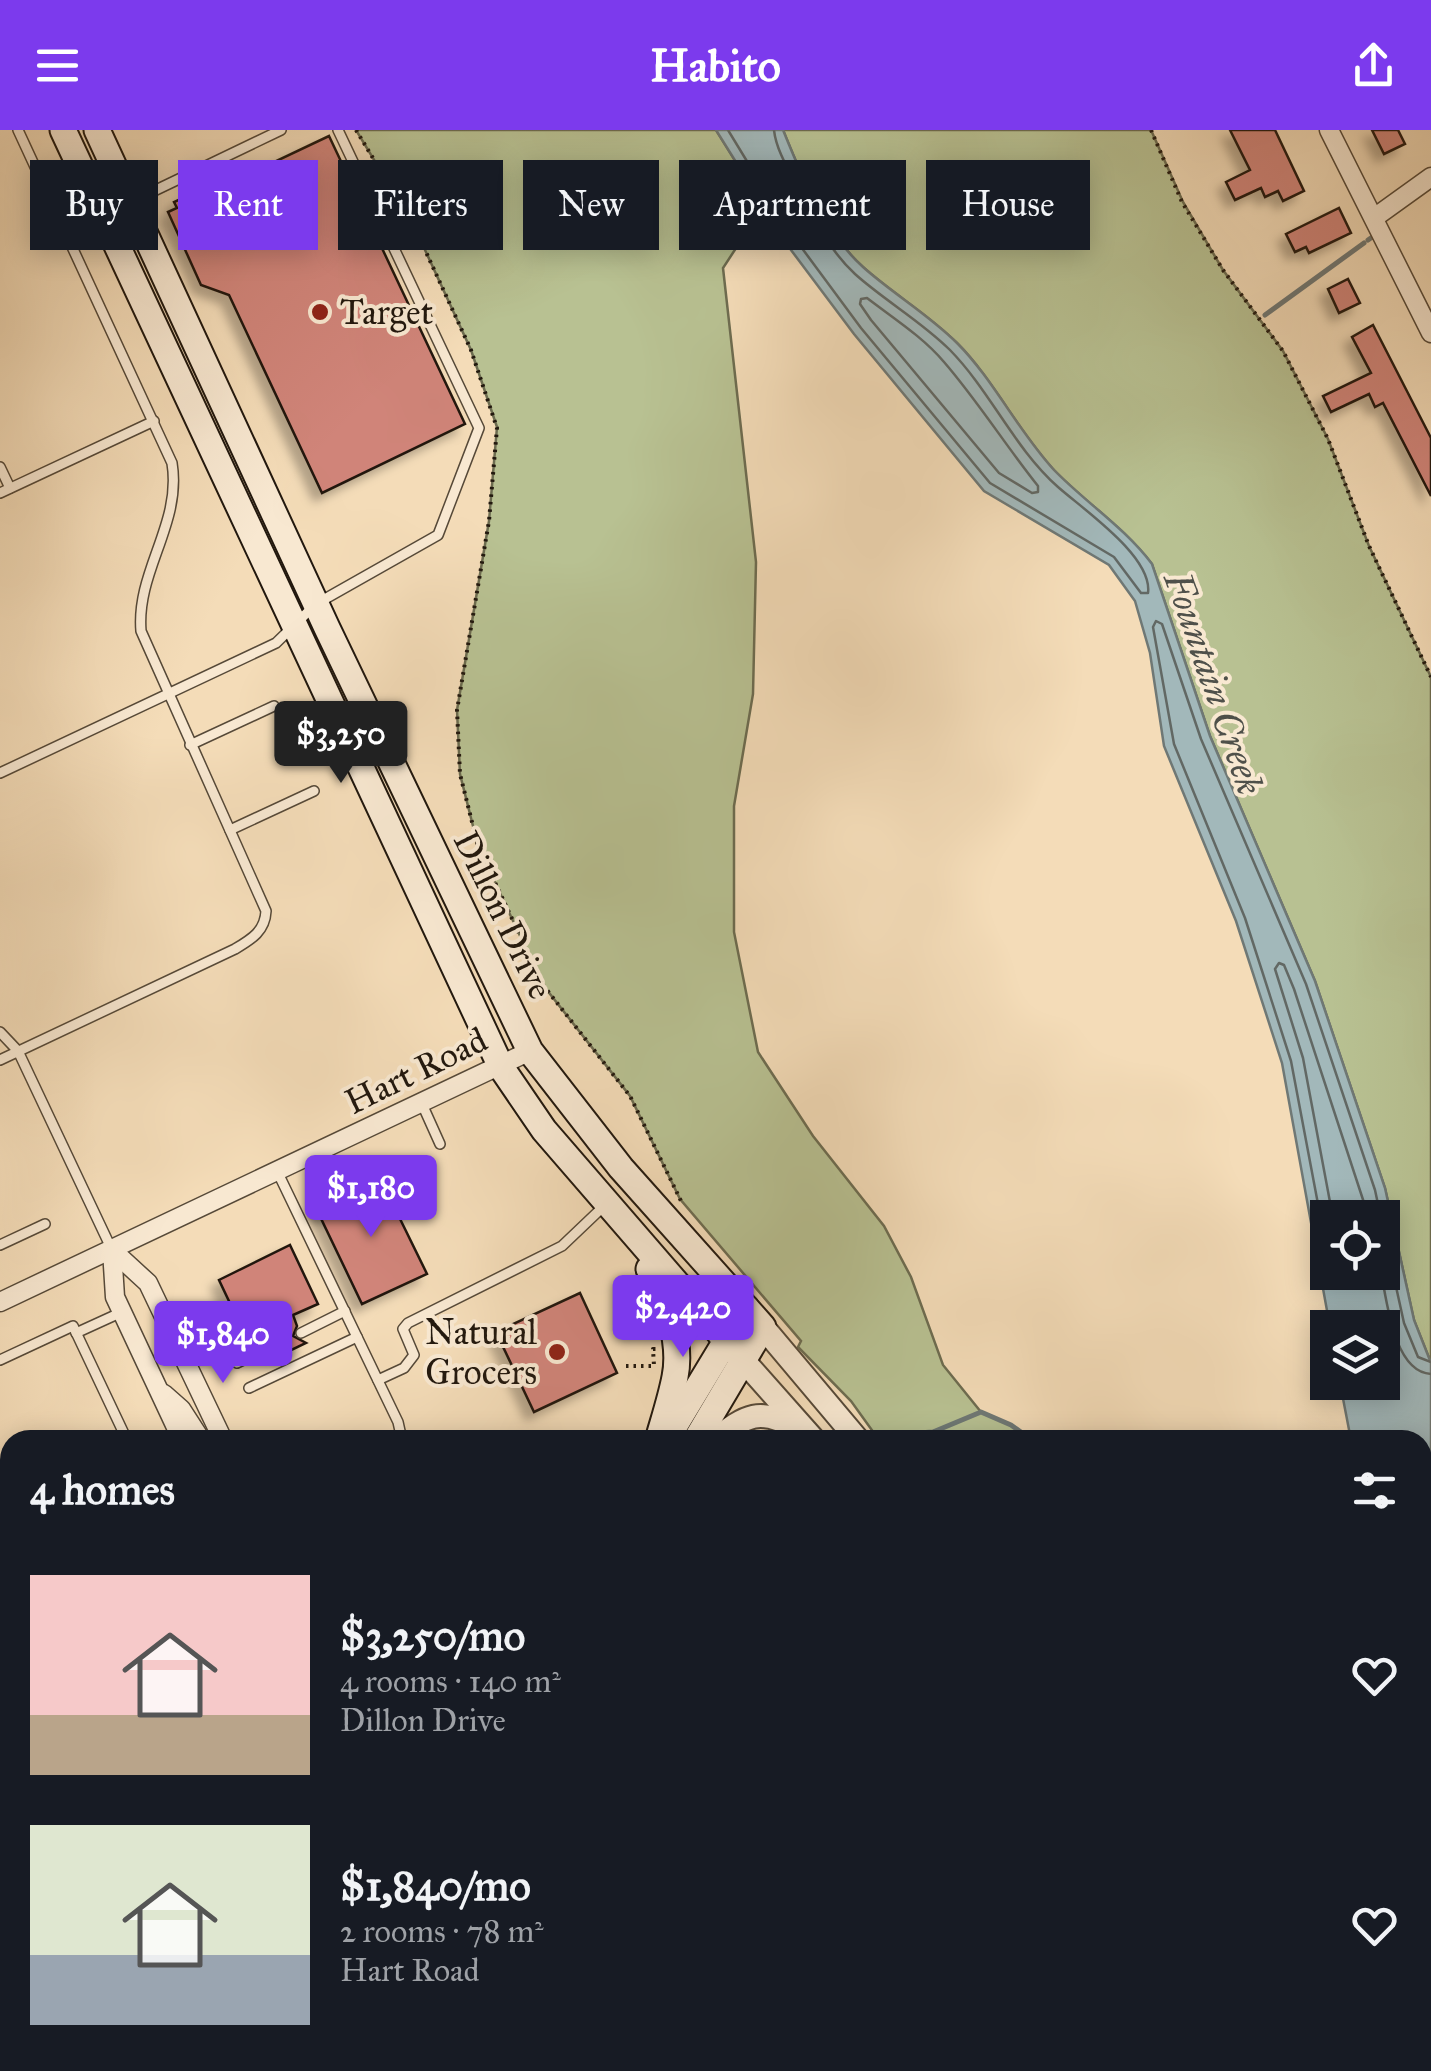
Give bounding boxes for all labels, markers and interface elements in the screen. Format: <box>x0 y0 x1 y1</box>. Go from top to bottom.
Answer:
icon: menu <box>30 38 85 93</box>
text: Habito <box>650 38 781 93</box>
icon: share <box>1346 38 1401 93</box>
chip: Buy <box>30 160 158 250</box>
chip: Rent <box>178 160 318 250</box>
chip: Filters <box>338 160 503 250</box>
chip: New <box>523 160 659 250</box>
chip: Apartment <box>679 160 906 250</box>
chip: House <box>926 160 1090 250</box>
place label: Target <box>340 291 433 334</box>
marker: Target <box>309 301 331 323</box>
water label: Fountain Creek <box>1154 565 1274 801</box>
pin: $3,250 <box>260 701 422 786</box>
text: $3,250 <box>296 714 386 753</box>
street label: Dillon Drive <box>444 824 562 1006</box>
street label: Hart Road <box>338 1018 494 1124</box>
pin: $1,180 <box>290 1155 452 1240</box>
text: $1,180 <box>327 1168 415 1207</box>
map controls <box>1310 1200 1400 1400</box>
button: locate <box>1310 1200 1400 1290</box>
pin: $2,420 <box>602 1275 764 1360</box>
text: $2,420 <box>635 1288 731 1327</box>
pin: $1,840 <box>142 1301 304 1386</box>
button: layers <box>1310 1310 1400 1400</box>
place label: Natural Grocers <box>425 1311 538 1394</box>
text: $1,840 <box>176 1314 270 1353</box>
marker: Natural Grocers <box>546 1341 568 1363</box>
icon: filters <box>1347 1463 1402 1518</box>
text: 4 homes <box>30 1464 175 1516</box>
text: $3,250/mo <box>340 1610 525 1662</box>
icon: home <box>110 1615 230 1735</box>
icon: heart <box>1347 1648 1402 1703</box>
text: 4 rooms · 140 m² <box>340 1662 561 1701</box>
text: Dillon Drive <box>340 1701 506 1740</box>
text: $1,840/mo <box>340 1860 531 1912</box>
icon: home <box>110 1865 230 1985</box>
icon: heart <box>1347 1898 1402 1953</box>
text: 2 rooms · 78 m² <box>340 1912 544 1951</box>
text: Hart Road <box>340 1951 480 1990</box>

